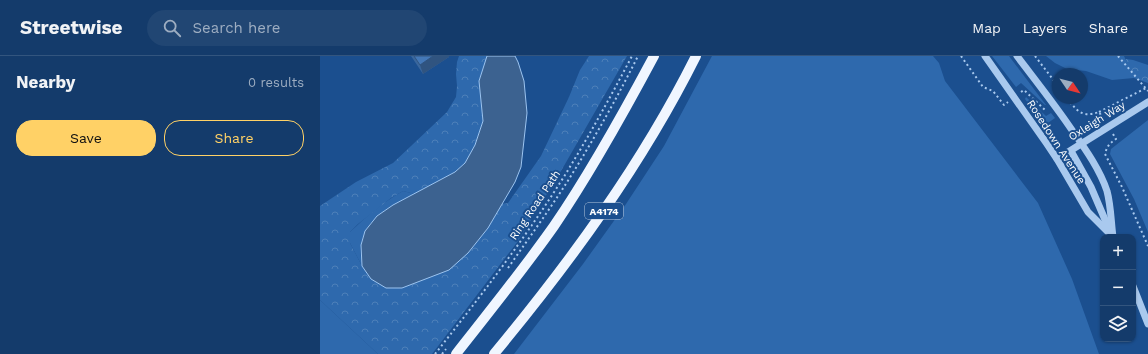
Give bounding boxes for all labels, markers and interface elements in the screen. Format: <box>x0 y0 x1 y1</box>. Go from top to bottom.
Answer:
search box <box>147 10 427 46</box>
text: Streetwise <box>20 16 123 39</box>
icon: search <box>161 17 183 39</box>
text: Search here <box>193 19 280 37</box>
text: Map <box>972 20 1001 36</box>
text: Layers <box>1023 20 1067 36</box>
text: Share <box>1089 20 1128 36</box>
north arrow <box>1052 68 1088 104</box>
text: Nearby <box>16 72 75 92</box>
text: 0 results <box>248 75 304 90</box>
street label: Rosedown Avenue <box>1024 98 1088 186</box>
street label: Oxleigh Way <box>1066 98 1128 144</box>
button: Save <box>16 120 156 156</box>
button: Share <box>164 120 304 156</box>
street label: Ring Road Path <box>507 168 563 242</box>
road number: A4174 <box>585 203 623 219</box>
map controls <box>1100 234 1136 342</box>
button: + <box>1100 234 1136 270</box>
button: − <box>1100 270 1136 306</box>
button: layers <box>1100 306 1136 342</box>

